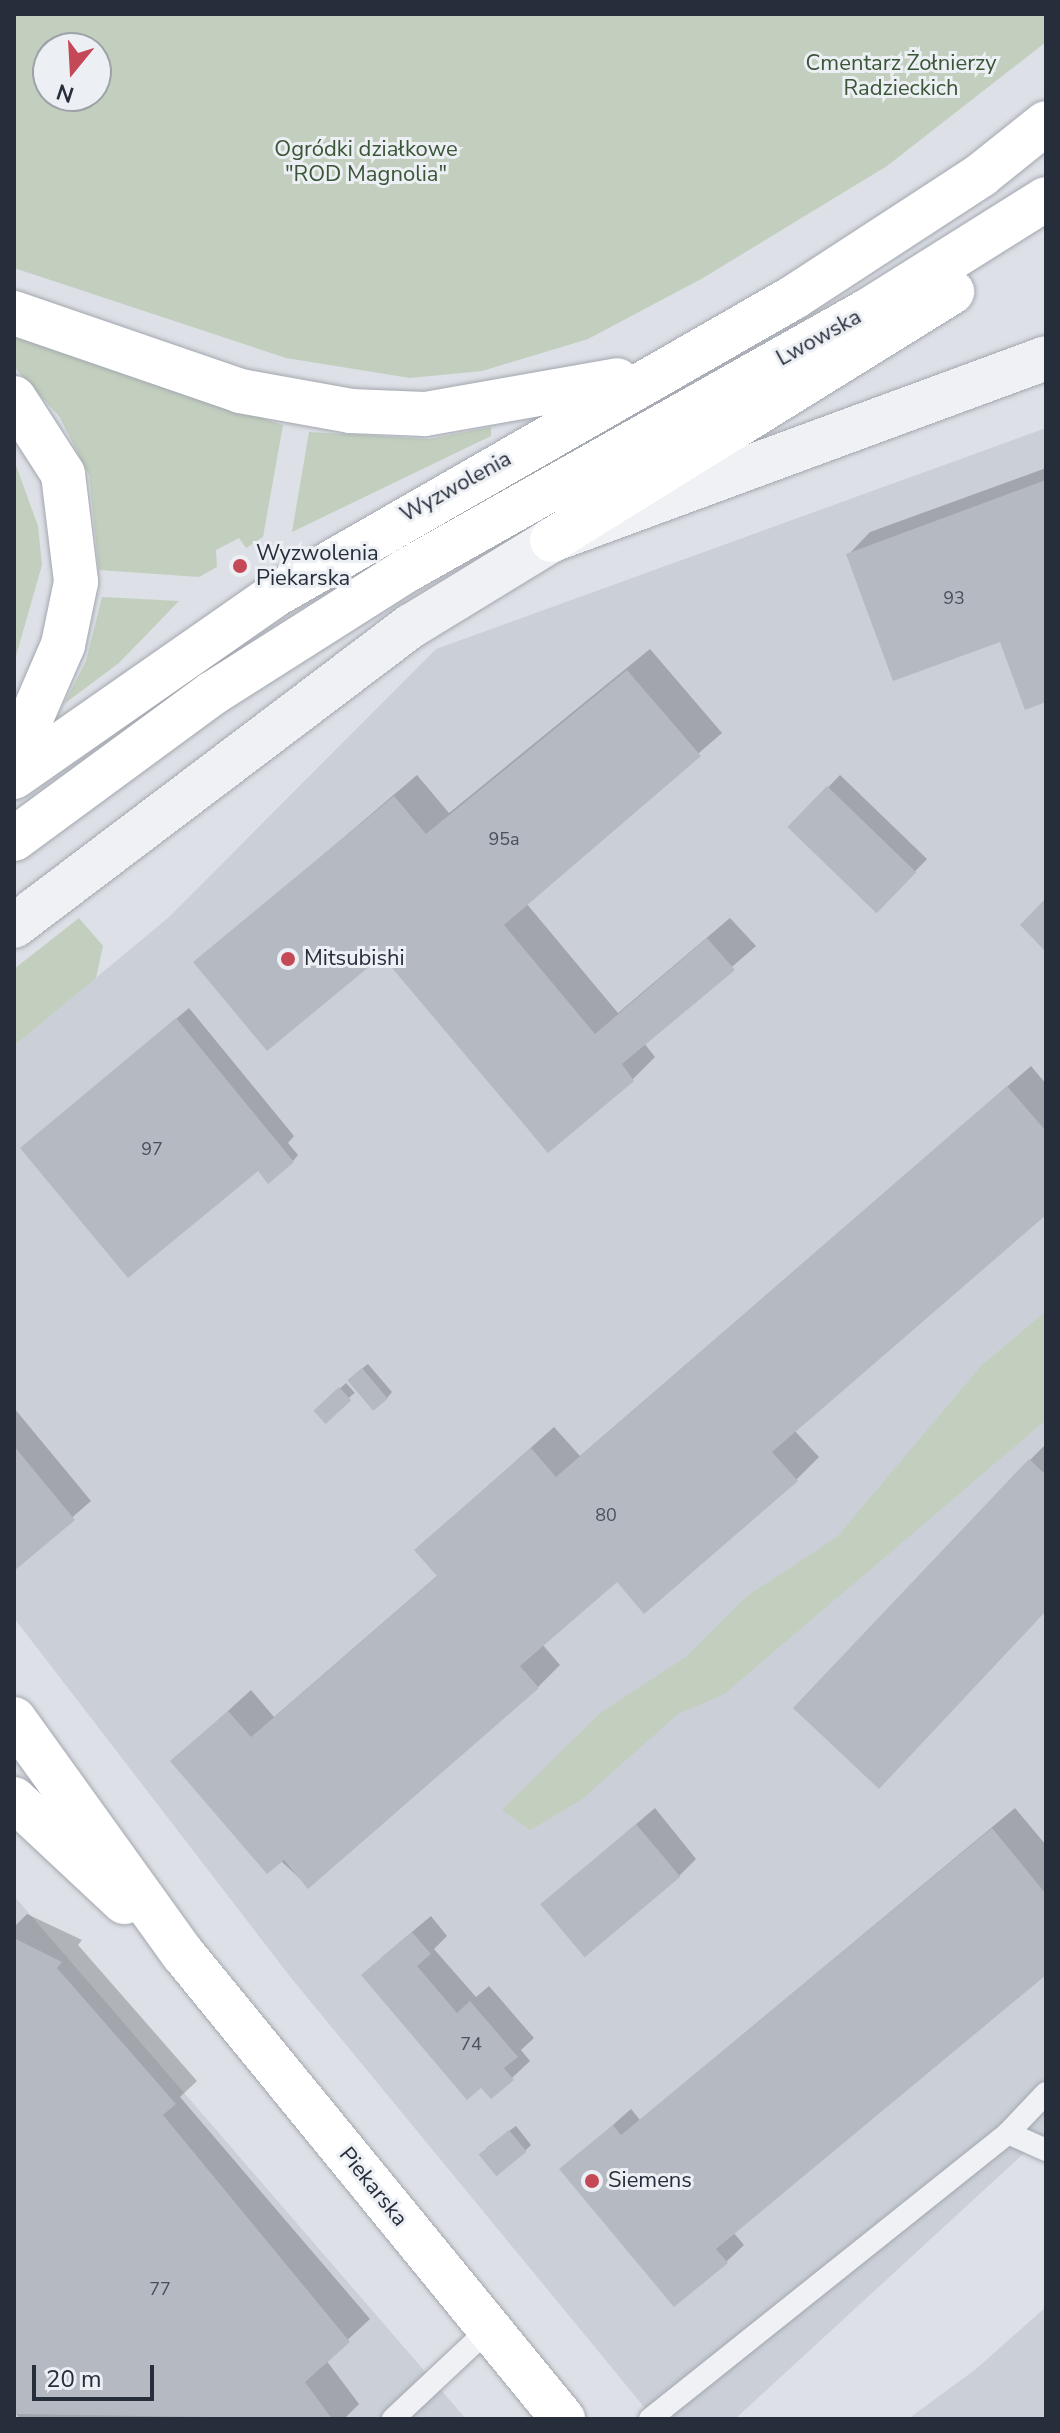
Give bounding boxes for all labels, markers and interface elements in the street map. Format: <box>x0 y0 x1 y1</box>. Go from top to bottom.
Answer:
north arrow <box>32 32 112 112</box>
park label: Cmentarz Żołnierzy Radzieckich <box>806 50 996 102</box>
text: N <box>53 76 78 110</box>
park label: Ogródki działkowe "ROD Magnolia" <box>274 136 458 188</box>
street label: Lwowska <box>772 304 866 372</box>
street label: Wyzwolenia <box>396 446 516 528</box>
place label: Wyzwolenia Piekarska <box>256 540 379 592</box>
marker: Wyzwolenia Piekarska <box>231 557 249 575</box>
house number: 93 <box>943 587 965 609</box>
house number: 95a <box>488 828 520 850</box>
place label: Mitsubishi <box>304 946 405 972</box>
marker: Mitsubishi <box>279 950 297 968</box>
house number: 97 <box>141 1138 163 1160</box>
house number: 80 <box>595 1504 617 1526</box>
house number: 74 <box>460 2033 482 2055</box>
street label: Piekarska <box>333 2142 413 2232</box>
place label: Siemens <box>608 2168 692 2194</box>
marker: Siemens <box>583 2172 601 2190</box>
house number: 77 <box>149 2278 171 2300</box>
scale bar <box>36 2349 158 2399</box>
text: 20 m <box>46 2363 102 2395</box>

